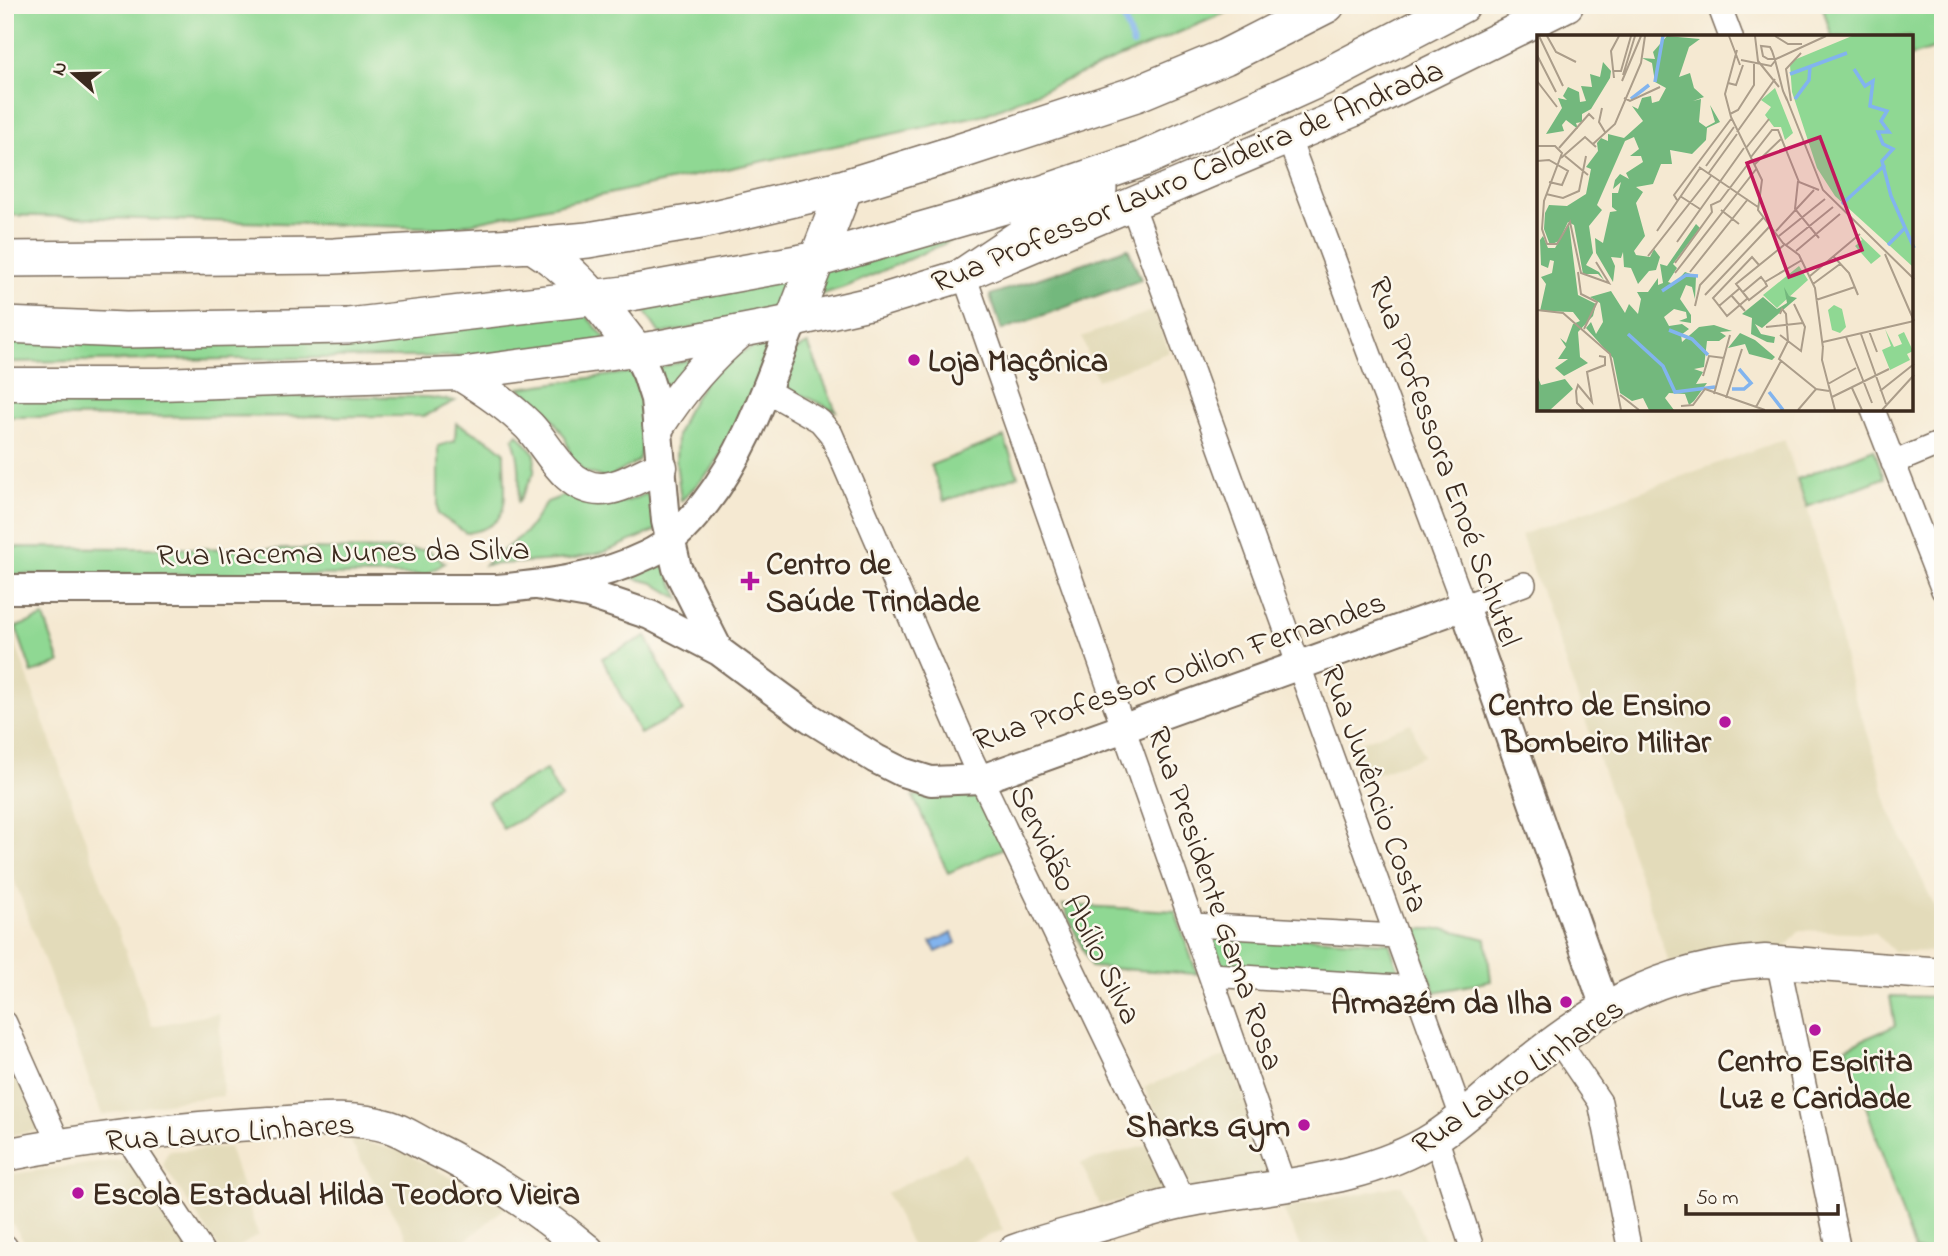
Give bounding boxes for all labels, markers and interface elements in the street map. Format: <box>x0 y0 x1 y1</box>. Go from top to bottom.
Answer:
inset map <box>1537 35 1913 411</box>
north arrow <box>38 38 108 108</box>
street label: Rua Professor Lauro Caldeira de Andrada <box>925 49 1452 308</box>
text: N <box>45 58 75 80</box>
street label: Rua Professora Enoé Schutel <box>1354 271 1532 654</box>
place label: Loja Maçônica <box>928 340 1108 387</box>
marker: Loja Maçônica <box>906 352 922 368</box>
street label: Rua Iracema Nunes da Silva <box>156 528 530 581</box>
place label: Centro de Saúde Trindade <box>766 543 981 627</box>
marker: Centro de Saúde Trindade <box>740 571 760 591</box>
street label: Rua Professor Odilon Fernandes <box>967 580 1393 766</box>
street label: Rua Juvêncio Costa <box>1306 659 1439 920</box>
place label: Centro de Ensino Bombeiro Militar <box>1488 684 1712 768</box>
marker: Centro de Ensino Bombeiro Militar <box>1717 714 1733 730</box>
street label: Rua Presidente Gama Rosa <box>1133 721 1295 1077</box>
street label: Servidão Abílio Silva <box>995 778 1152 1033</box>
place label: Armazém da Ilha <box>1331 982 1552 1029</box>
street label: Rua Lauro Linhares <box>1403 987 1635 1169</box>
marker: Armazém da Ilha <box>1558 994 1574 1010</box>
marker: Centro Espirita Luz e Caridade <box>1807 1022 1823 1038</box>
place label: Centro Espirita Luz e Caridade <box>1717 1040 1913 1124</box>
street label: Rua Lauro Linhares <box>104 1102 356 1167</box>
place label: Sharks Gym <box>1126 1105 1290 1153</box>
marker: Sharks Gym <box>1296 1117 1312 1133</box>
scale bar <box>1686 1172 1838 1216</box>
place label: Escola Estadual Hilda Teodoro Vieira <box>92 1173 580 1220</box>
text: 50 m <box>1696 1184 1739 1214</box>
marker: Escola Estadual Hilda Teodoro Vieira <box>70 1185 86 1201</box>

